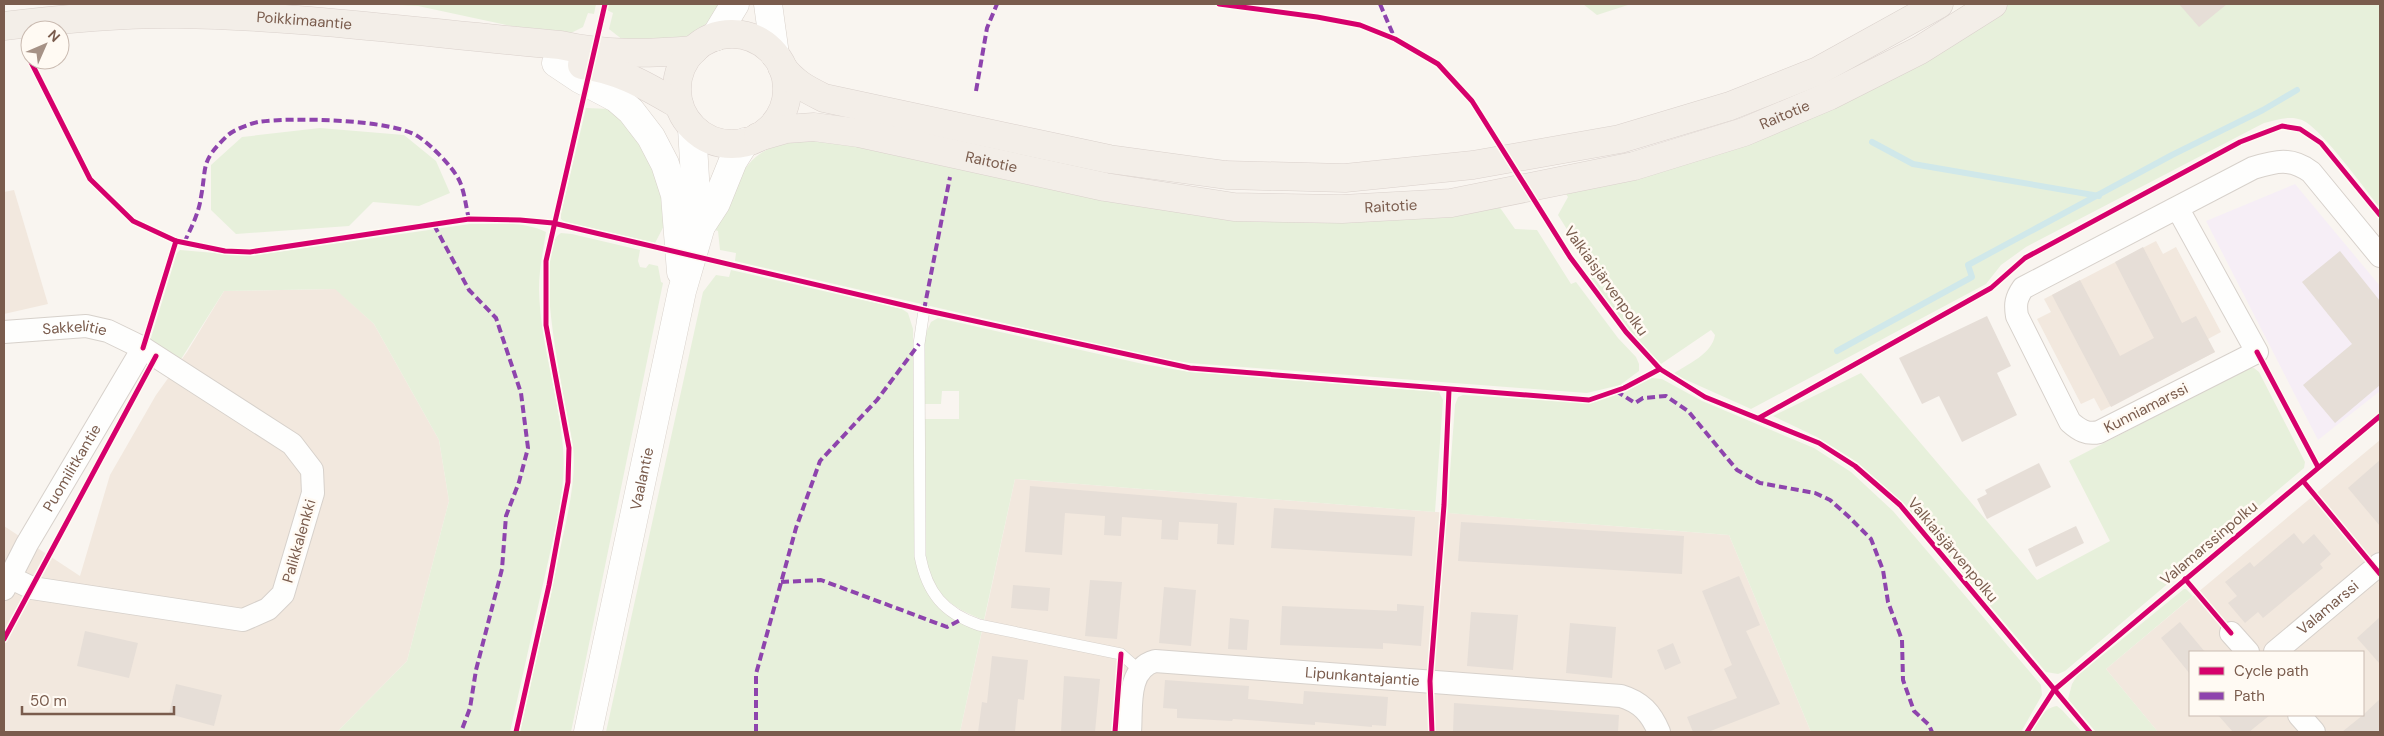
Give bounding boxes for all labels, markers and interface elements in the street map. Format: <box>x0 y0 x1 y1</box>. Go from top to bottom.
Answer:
street label: Poikkimaantie <box>256 7 353 34</box>
north arrow <box>20 20 70 70</box>
text: N <box>44 26 64 46</box>
street label: Raitotie <box>1756 95 1813 134</box>
street label: Raitotie <box>963 147 1019 177</box>
street label: Raitotie <box>1364 195 1418 218</box>
street label: Valkiaisjärvenpolku <box>1559 222 1653 340</box>
street label: Sakkelitie <box>42 316 109 340</box>
street label: Kunniamarssi <box>2101 378 2191 438</box>
street label: Puomilitkantie <box>38 420 106 515</box>
street label: Vaalantie <box>626 445 658 512</box>
street label: Valkiaisjärvenpolku <box>1903 493 2003 607</box>
street label: Valamarssinpolku <box>2156 496 2262 590</box>
street label: Palikkalenkki <box>278 497 320 585</box>
street label: Valamarssi <box>2293 576 2363 639</box>
legend <box>2189 651 2364 716</box>
text: Cycle path <box>2234 661 2309 681</box>
street label: Lipunkantajantie <box>1304 662 1420 691</box>
scale bar <box>22 684 175 716</box>
text: Path <box>2234 686 2265 706</box>
text: 50 m <box>30 691 67 711</box>

